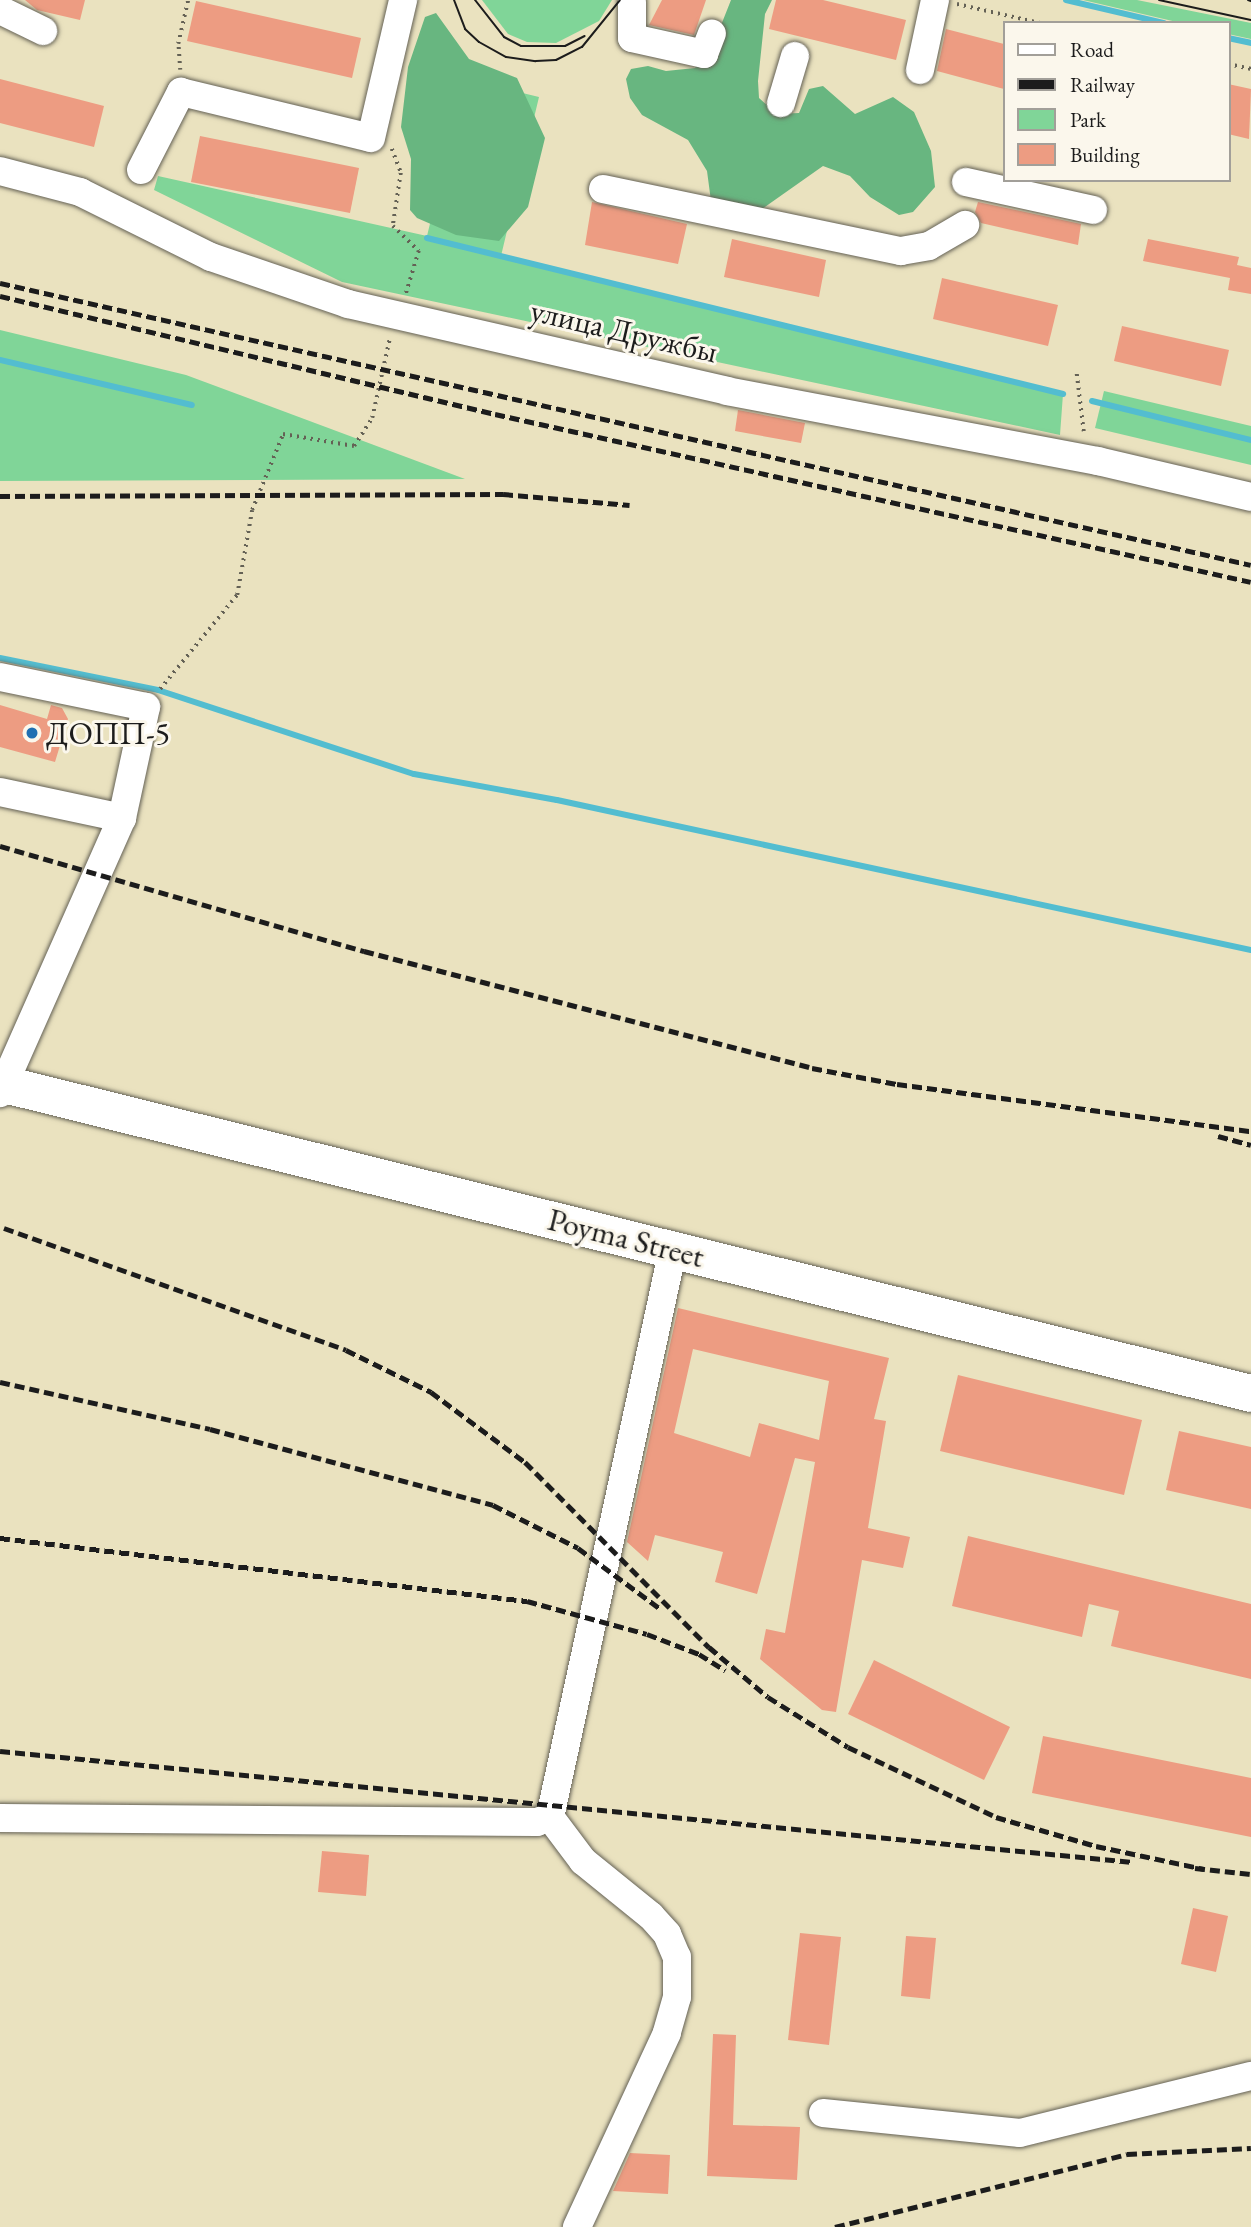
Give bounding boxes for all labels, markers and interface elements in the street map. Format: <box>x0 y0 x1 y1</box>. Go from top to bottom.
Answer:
legend <box>1002 21 1230 182</box>
text: Road <box>1070 36 1114 63</box>
text: Railway <box>1070 71 1135 98</box>
text: Park <box>1070 106 1106 133</box>
text: Building <box>1070 141 1140 168</box>
street label: улица Дружбы <box>527 291 721 371</box>
place label: ДОПП-5 <box>46 714 170 752</box>
marker: ДОПП-5 <box>24 725 40 741</box>
street label: Poyma Street <box>544 1200 708 1276</box>

